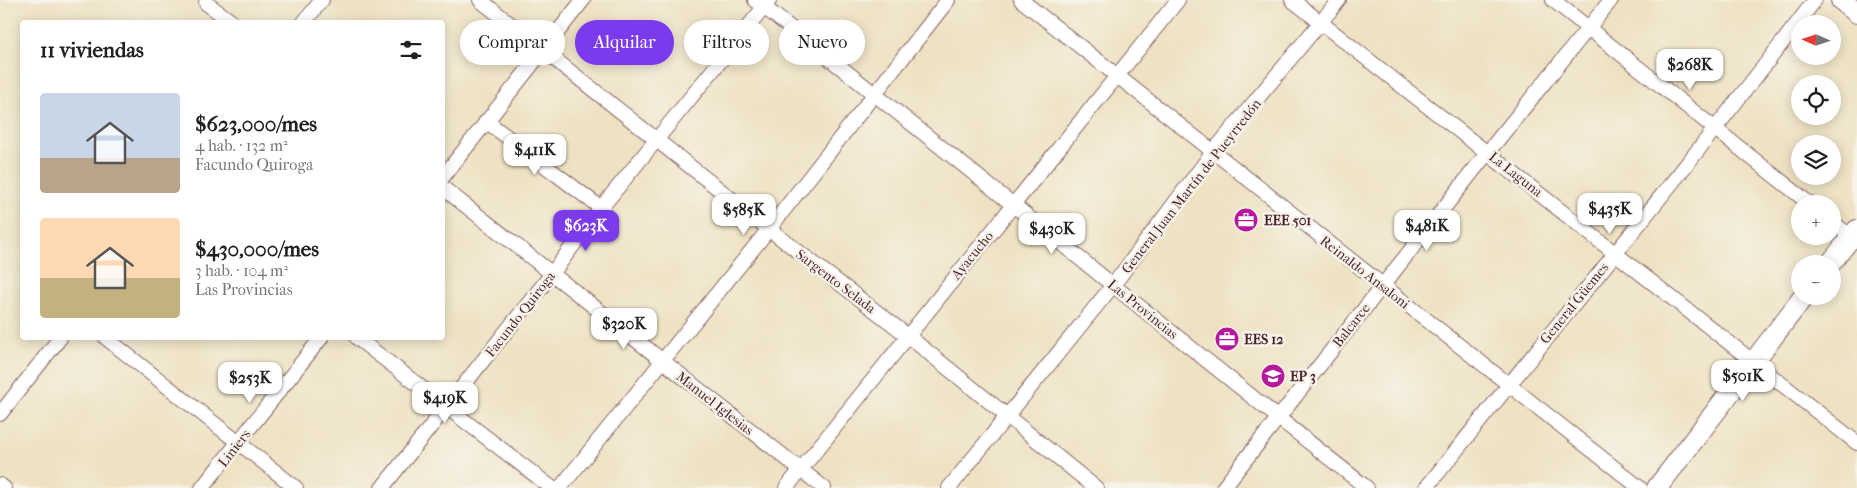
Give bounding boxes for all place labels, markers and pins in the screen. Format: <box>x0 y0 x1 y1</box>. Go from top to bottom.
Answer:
pin: $268K <box>1655 48 1725 91</box>
pin: $411K <box>500 134 570 176</box>
pin: $435K <box>1575 192 1645 235</box>
pin: $585K <box>709 194 779 236</box>
office icon: EEE 501 <box>1233 207 1259 233</box>
pin: $623K <box>551 210 621 252</box>
pin: $481K <box>1392 210 1462 252</box>
pin: $430K <box>1017 212 1087 255</box>
place label: EEE 501 <box>1264 212 1311 229</box>
pin: $320K <box>589 308 659 350</box>
office icon: EES 12 <box>1214 326 1240 352</box>
place label: EES 12 <box>1244 331 1284 348</box>
pin: $501K <box>1708 360 1778 402</box>
pin: $253K <box>215 362 285 404</box>
school or university icon: EP 3 <box>1260 363 1286 389</box>
place label: EP 3 <box>1290 368 1316 385</box>
pin: $419K <box>410 382 480 424</box>

